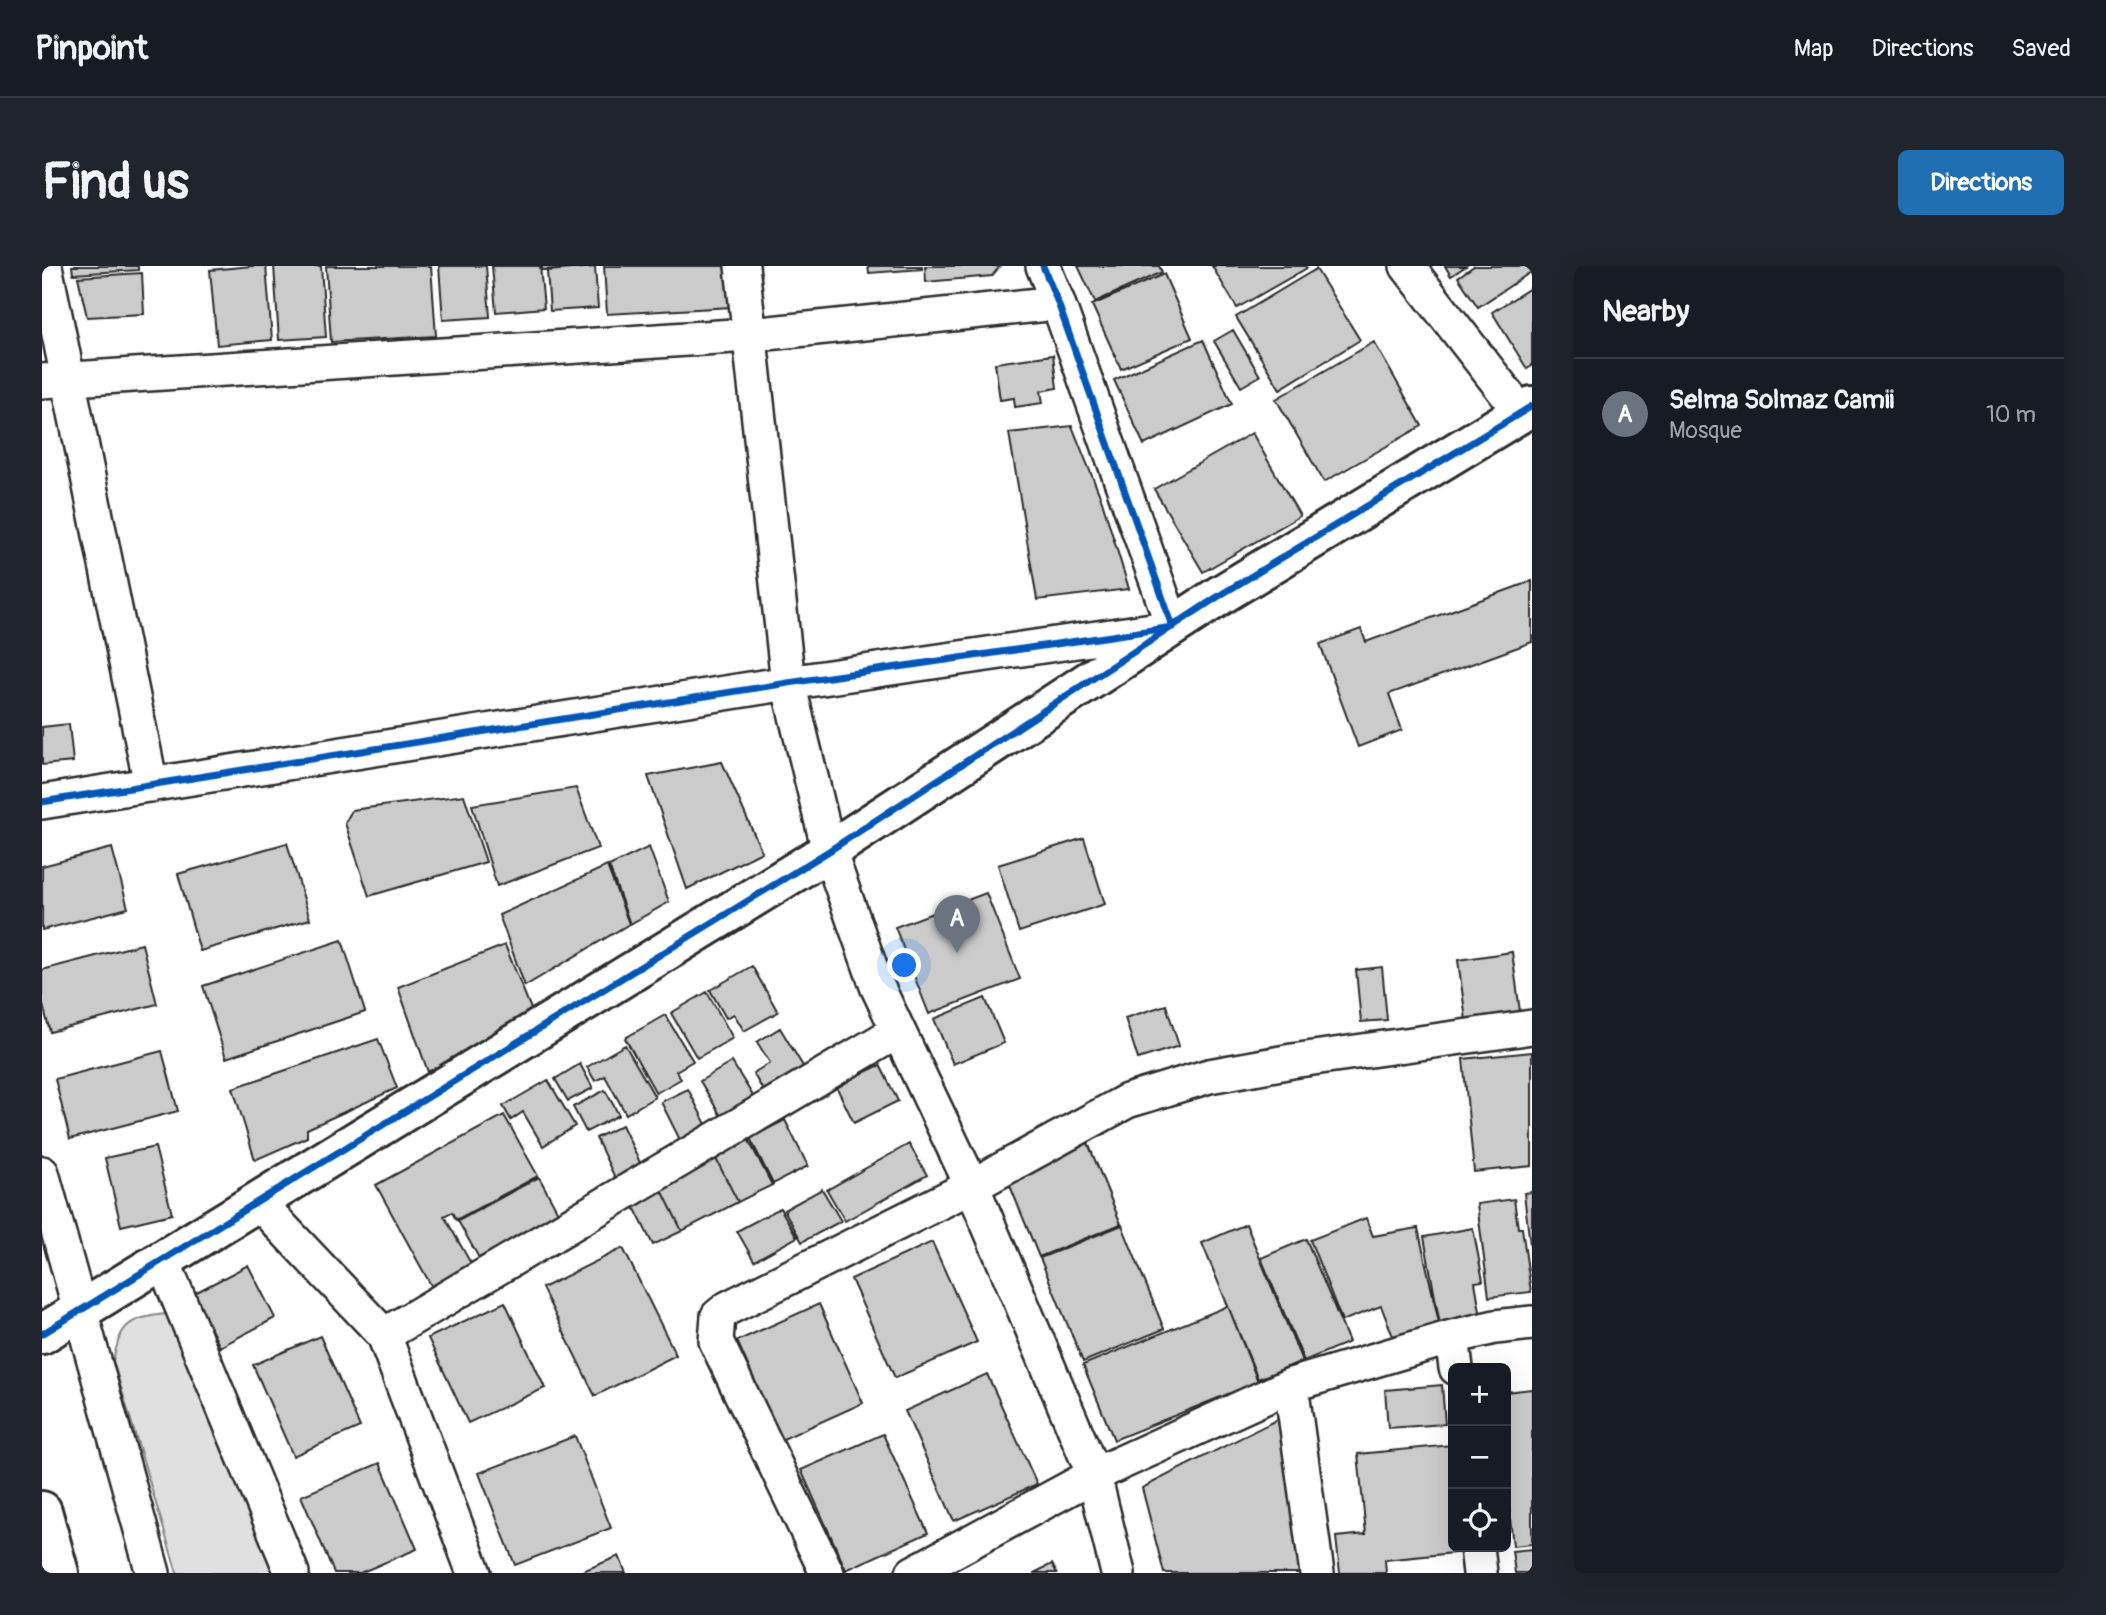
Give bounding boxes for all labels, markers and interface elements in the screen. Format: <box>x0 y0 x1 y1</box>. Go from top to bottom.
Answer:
text: Pinpoint <box>35 28 148 69</box>
text: Map <box>1794 34 1834 63</box>
text: Directions <box>1872 34 1973 63</box>
text: Saved <box>2011 34 2071 63</box>
button: Directions <box>1898 150 2064 215</box>
text: Find us <box>42 152 189 213</box>
text: Nearby <box>1602 293 1689 330</box>
text: Selma Solmaz Camii <box>1669 384 1894 416</box>
text: A <box>1618 400 1632 429</box>
text: 10 m <box>1986 400 2036 429</box>
text: Mosque <box>1669 416 1742 445</box>
pin: A <box>934 895 980 953</box>
your location <box>887 948 921 982</box>
map controls <box>1448 1363 1511 1552</box>
button: + <box>1448 1363 1511 1426</box>
button: − <box>1448 1426 1511 1489</box>
button: locate <box>1448 1489 1511 1552</box>

